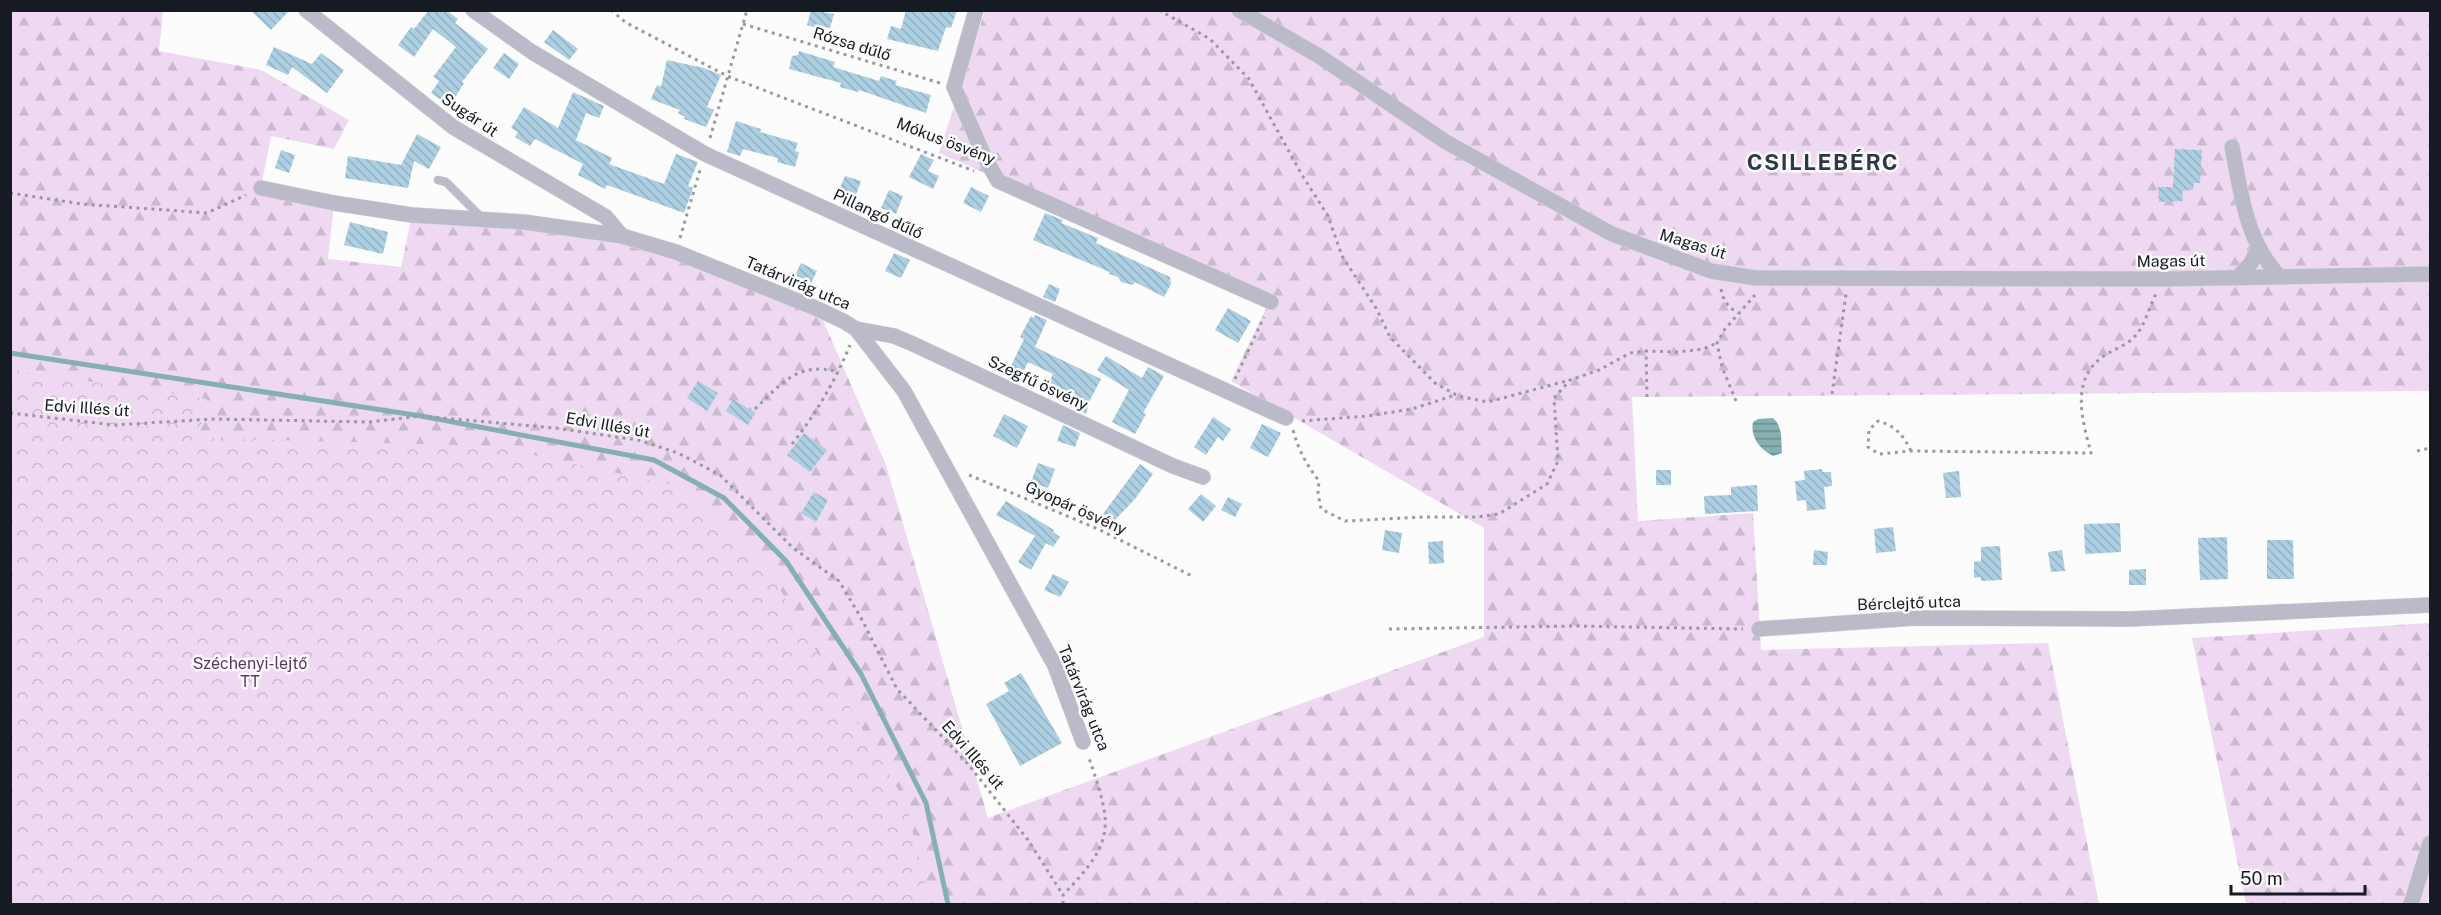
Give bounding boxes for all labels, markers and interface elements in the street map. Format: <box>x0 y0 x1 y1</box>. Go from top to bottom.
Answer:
street label: Rózsa dűlő <box>811 23 893 65</box>
street label: Sugár út <box>438 89 502 141</box>
street label: Mókus ösvény <box>894 113 999 169</box>
district label: CSILLEBÉRC <box>1747 149 1899 175</box>
street label: Pillangó dűlő <box>830 185 926 243</box>
street label: Magas út <box>1657 225 1729 263</box>
street label: Magas út <box>2136 251 2206 271</box>
street label: Tatárvirág utca <box>743 252 853 314</box>
street label: Szegfű ösvény <box>985 352 1091 415</box>
street label: Edvi Illés út <box>44 396 130 420</box>
street label: Edvi Illés út <box>564 408 652 442</box>
street label: Gyopár ösvény <box>1022 477 1130 539</box>
street label: Bérclejtő utca <box>1857 592 1961 614</box>
street label: Tatárvirág utca <box>1054 642 1114 754</box>
park label: Széchenyi-lejtő TT <box>193 654 307 691</box>
street label: Edvi Illés út <box>938 717 1008 793</box>
scale bar <box>2231 858 2364 896</box>
text: 50 m <box>2240 868 2283 889</box>

